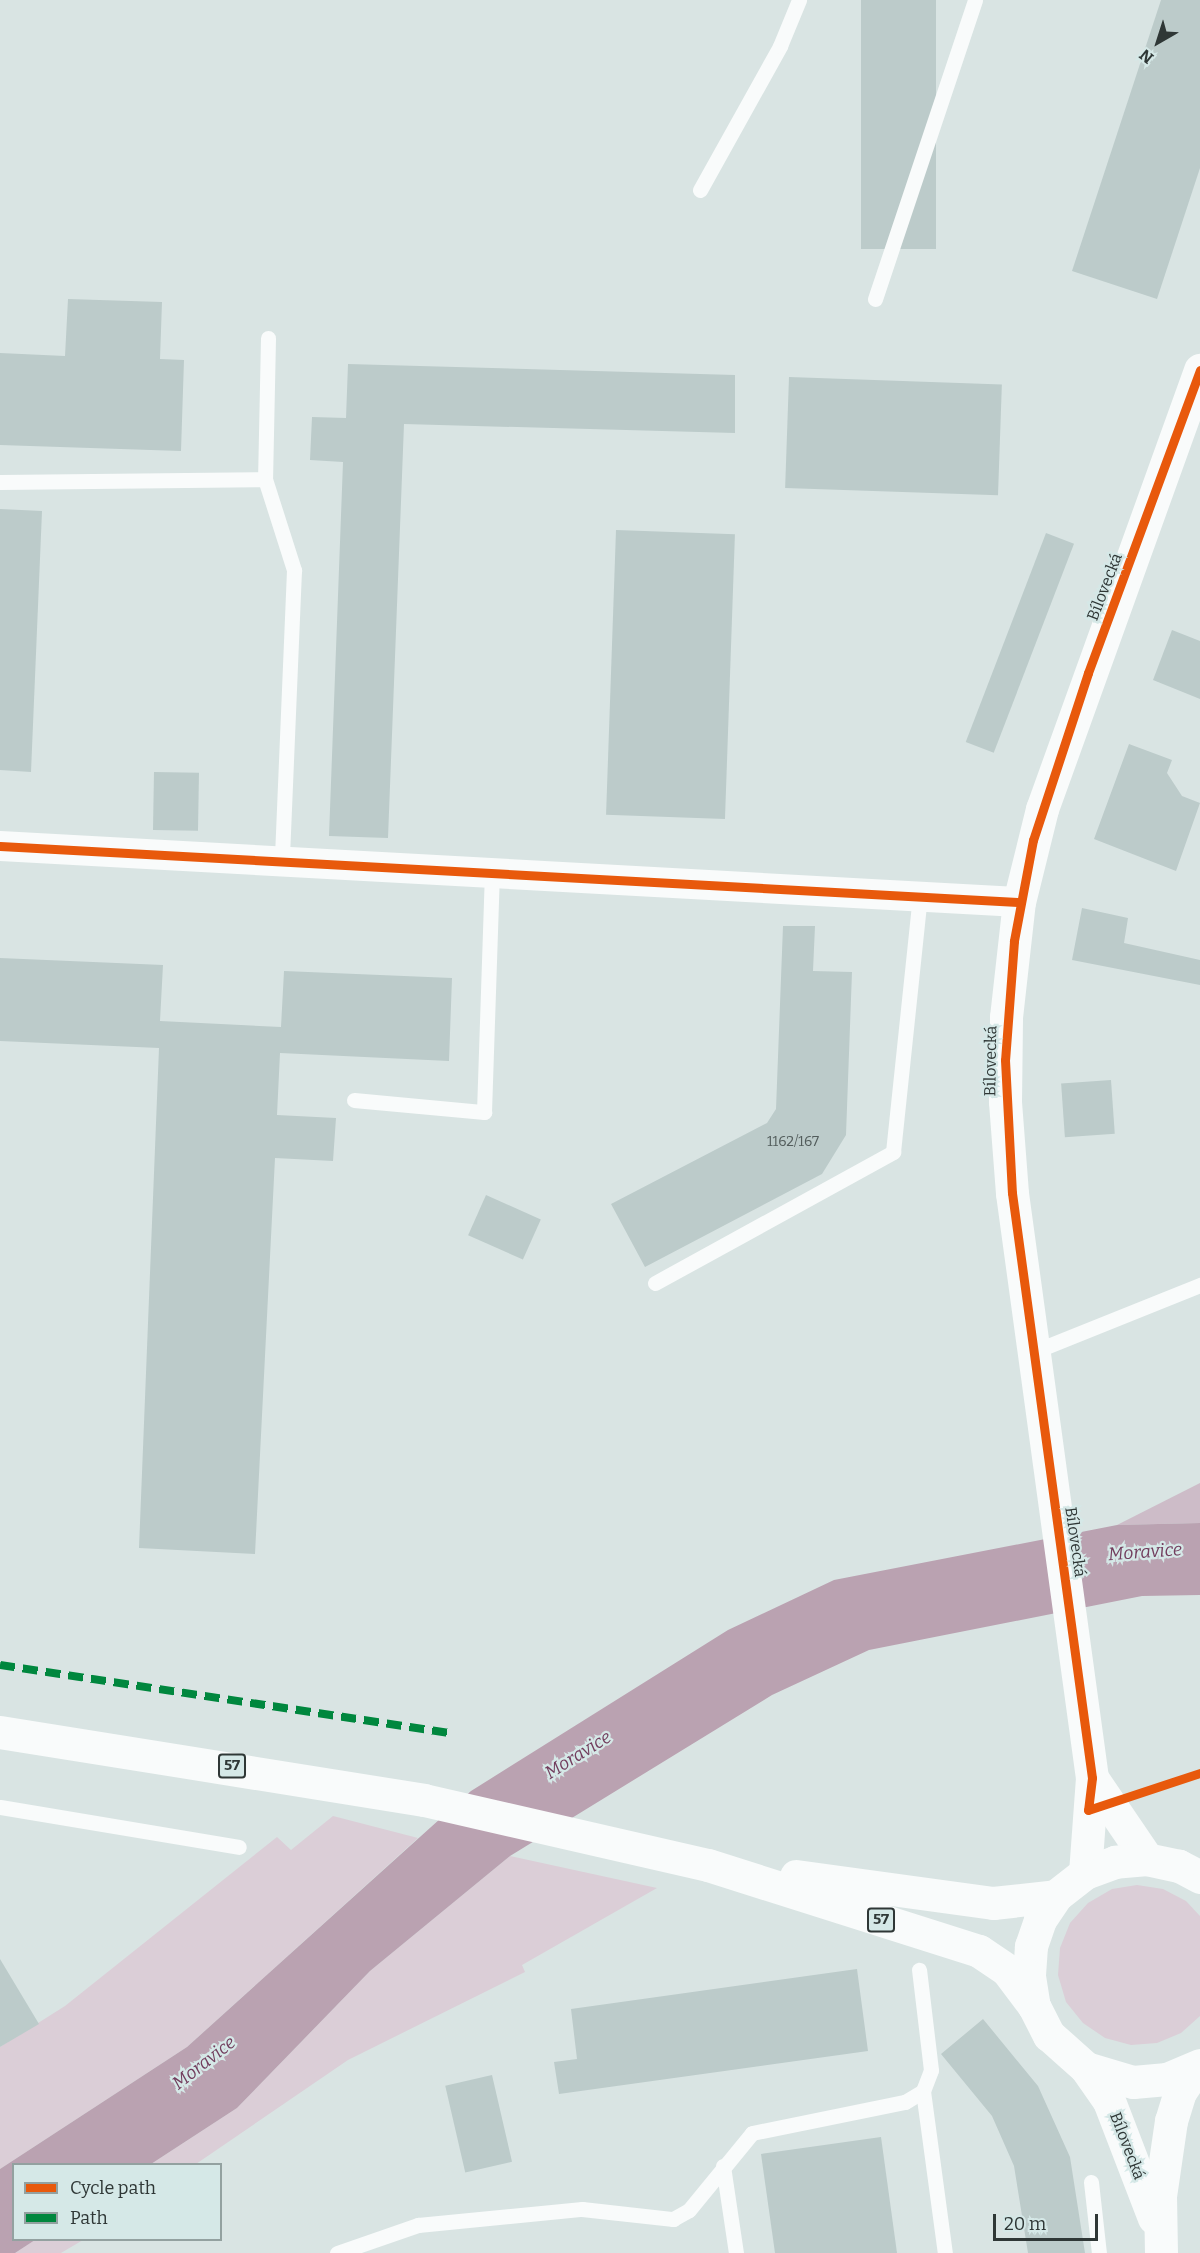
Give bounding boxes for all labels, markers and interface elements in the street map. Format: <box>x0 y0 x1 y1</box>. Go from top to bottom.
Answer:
north arrow <box>1128 12 1188 72</box>
text: N <box>1136 45 1157 68</box>
street label: Bílovecká <box>1083 551 1127 623</box>
street label: Bílovecká <box>981 1026 1001 1096</box>
house number: 1162/167 <box>767 1134 819 1150</box>
street label: Bílovecká <box>1061 1506 1089 1578</box>
water label: Moravice <box>1107 1539 1183 1565</box>
water label: Moravice <box>541 1726 615 1784</box>
road number: 57 <box>217 1754 247 1778</box>
road number: 57 <box>866 1908 896 1932</box>
water label: Moravice <box>168 2032 240 2094</box>
street label: Bílovecká <box>1105 2110 1149 2182</box>
legend <box>12 2163 222 2241</box>
text: Cycle path <box>70 2177 156 2199</box>
scale bar <box>996 2202 1101 2240</box>
text: Path <box>70 2207 108 2229</box>
text: 20 m <box>1004 2213 1046 2235</box>

